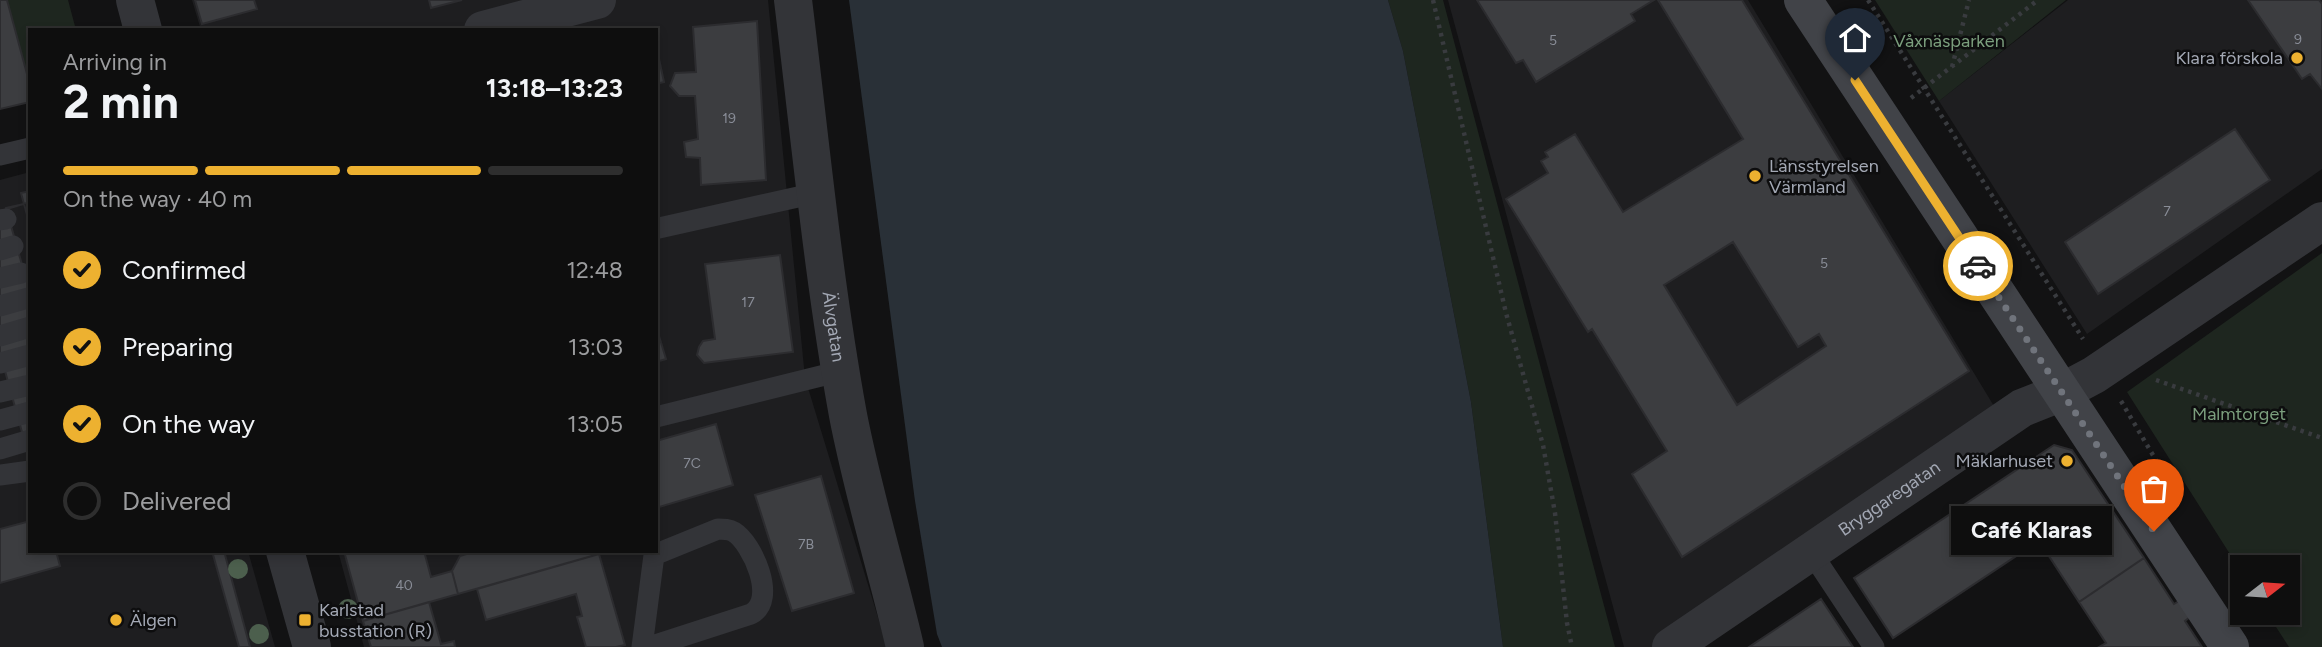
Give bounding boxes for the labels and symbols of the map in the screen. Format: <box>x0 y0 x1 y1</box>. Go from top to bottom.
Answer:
pin <box>1825 8 1885 80</box>
park label: Våxnäsparken <box>1893 30 2005 52</box>
house number: 9 <box>2294 31 2302 48</box>
house number: 5 <box>1549 32 1557 49</box>
place label: Klara förskola <box>2176 47 2283 69</box>
marker: Klara förskola <box>2289 50 2305 66</box>
house number: 19 <box>722 110 736 127</box>
place label: Länsstyrelsen Värmland <box>1769 155 1879 198</box>
marker: Länsstyrelsen Värmland <box>1747 168 1763 184</box>
house number: 7 <box>2163 203 2171 220</box>
courier <box>1943 231 2013 301</box>
house number: 5 <box>1820 255 1828 272</box>
street label: Älvgatan <box>817 290 850 363</box>
house number: 17 <box>741 294 755 311</box>
park label: Malmtorget <box>2192 403 2286 425</box>
place label: Mäklarhuset <box>1956 450 2053 472</box>
marker: Mäklarhuset <box>2059 453 2075 469</box>
house number: 7C <box>683 455 701 472</box>
street label: Bryggaregatan <box>1834 456 1944 541</box>
pin <box>2124 459 2184 531</box>
callout: Café Klaras <box>1951 506 2112 556</box>
house number: 7B <box>798 536 814 553</box>
north arrow <box>2230 555 2300 625</box>
house number: 40 <box>395 577 413 594</box>
place label: Karlstad busstation (R) <box>319 599 432 642</box>
place label: Älgen <box>130 609 177 631</box>
marker: Älgen <box>108 612 124 628</box>
marker: Karlstad busstation (R) <box>297 612 313 628</box>

